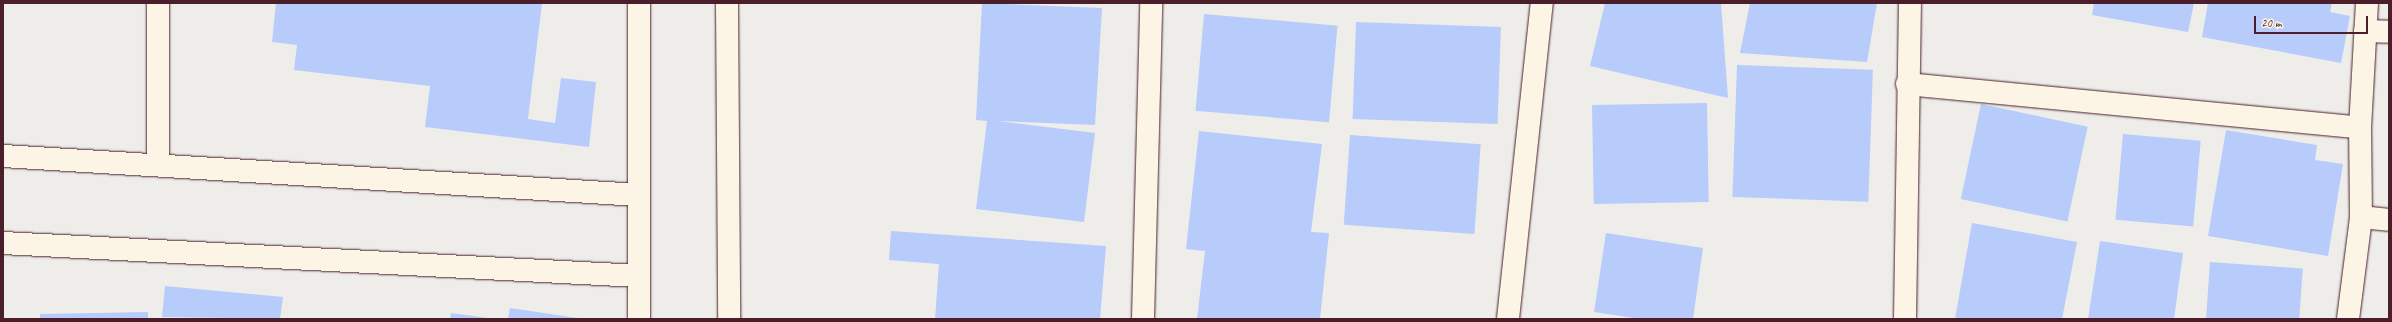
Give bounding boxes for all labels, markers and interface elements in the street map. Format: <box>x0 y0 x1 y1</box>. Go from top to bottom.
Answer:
scale bar <box>2256 8 2370 34</box>
text: 20 m <box>2261 15 2281 31</box>

